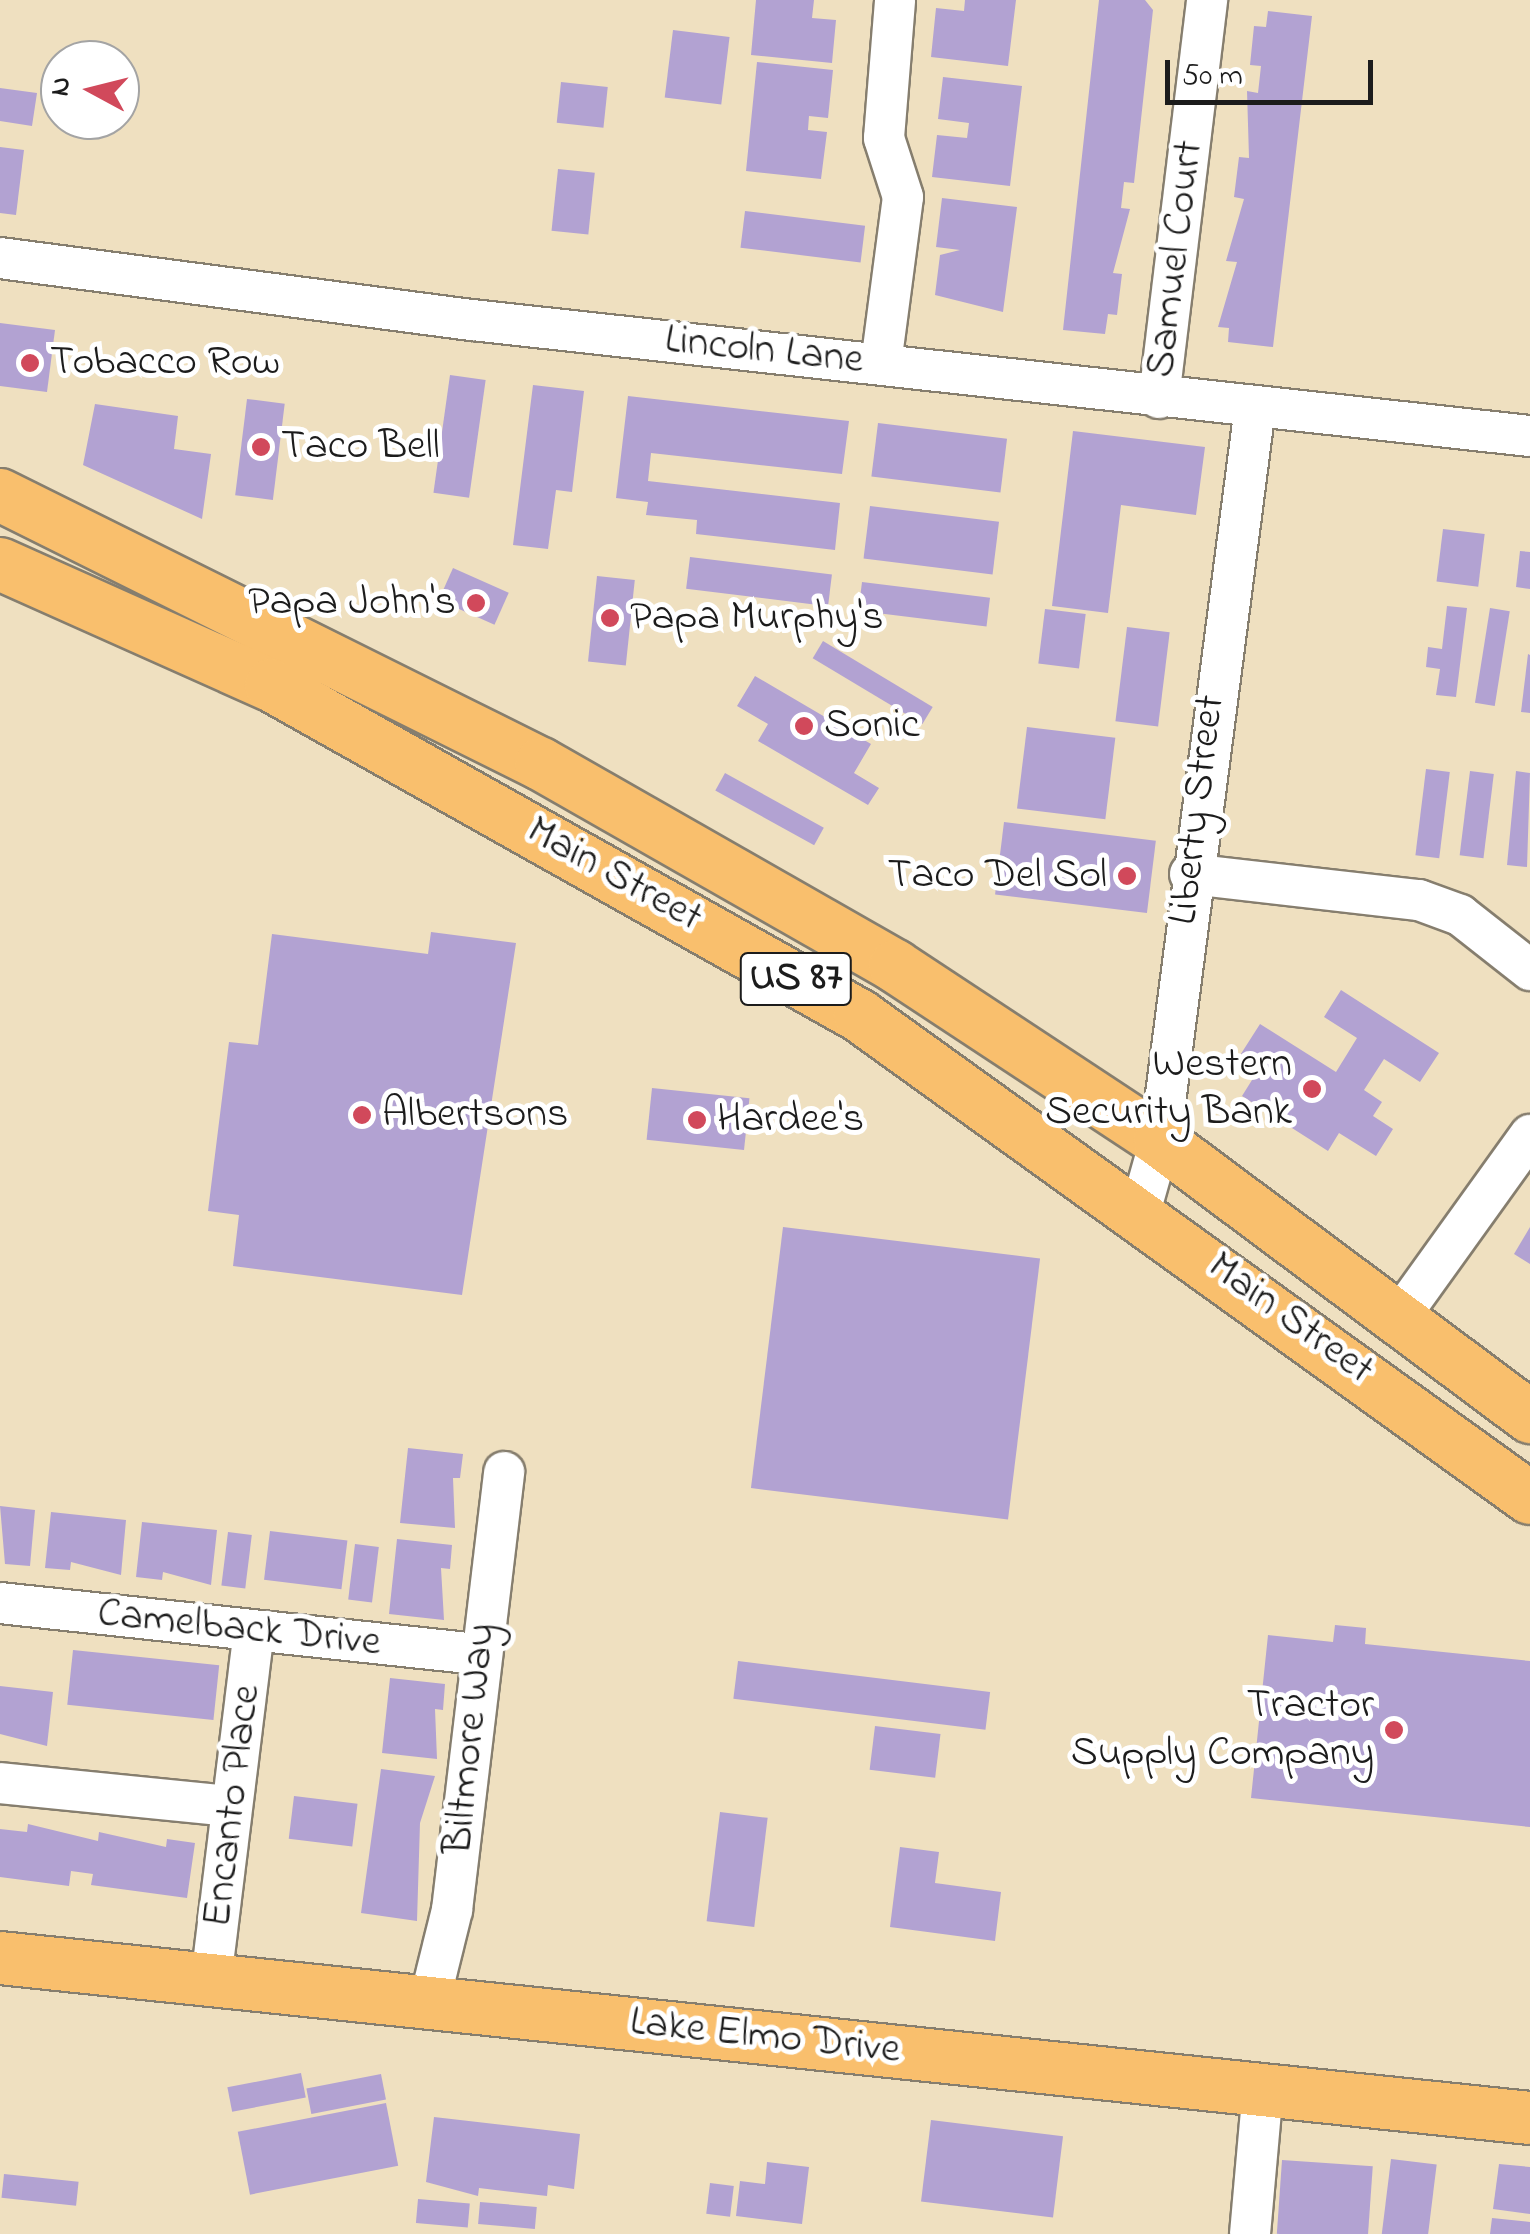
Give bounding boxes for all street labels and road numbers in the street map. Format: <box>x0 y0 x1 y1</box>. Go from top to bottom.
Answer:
street label: Samuel Court <box>1136 138 1216 380</box>
street label: Lincoln Lane <box>662 316 866 386</box>
street label: Liberty Street <box>1159 692 1237 928</box>
street label: Main Street <box>517 806 711 944</box>
road number: US 87 <box>738 944 854 1014</box>
street label: Main Street <box>1197 1242 1383 1396</box>
street label: Camelback Drive <box>95 1589 383 1669</box>
street label: Biltmore Way <box>434 1621 508 1857</box>
street label: Encanto Place <box>193 1682 273 1930</box>
street label: Lake Elmo Drive <box>628 1998 902 2076</box>

